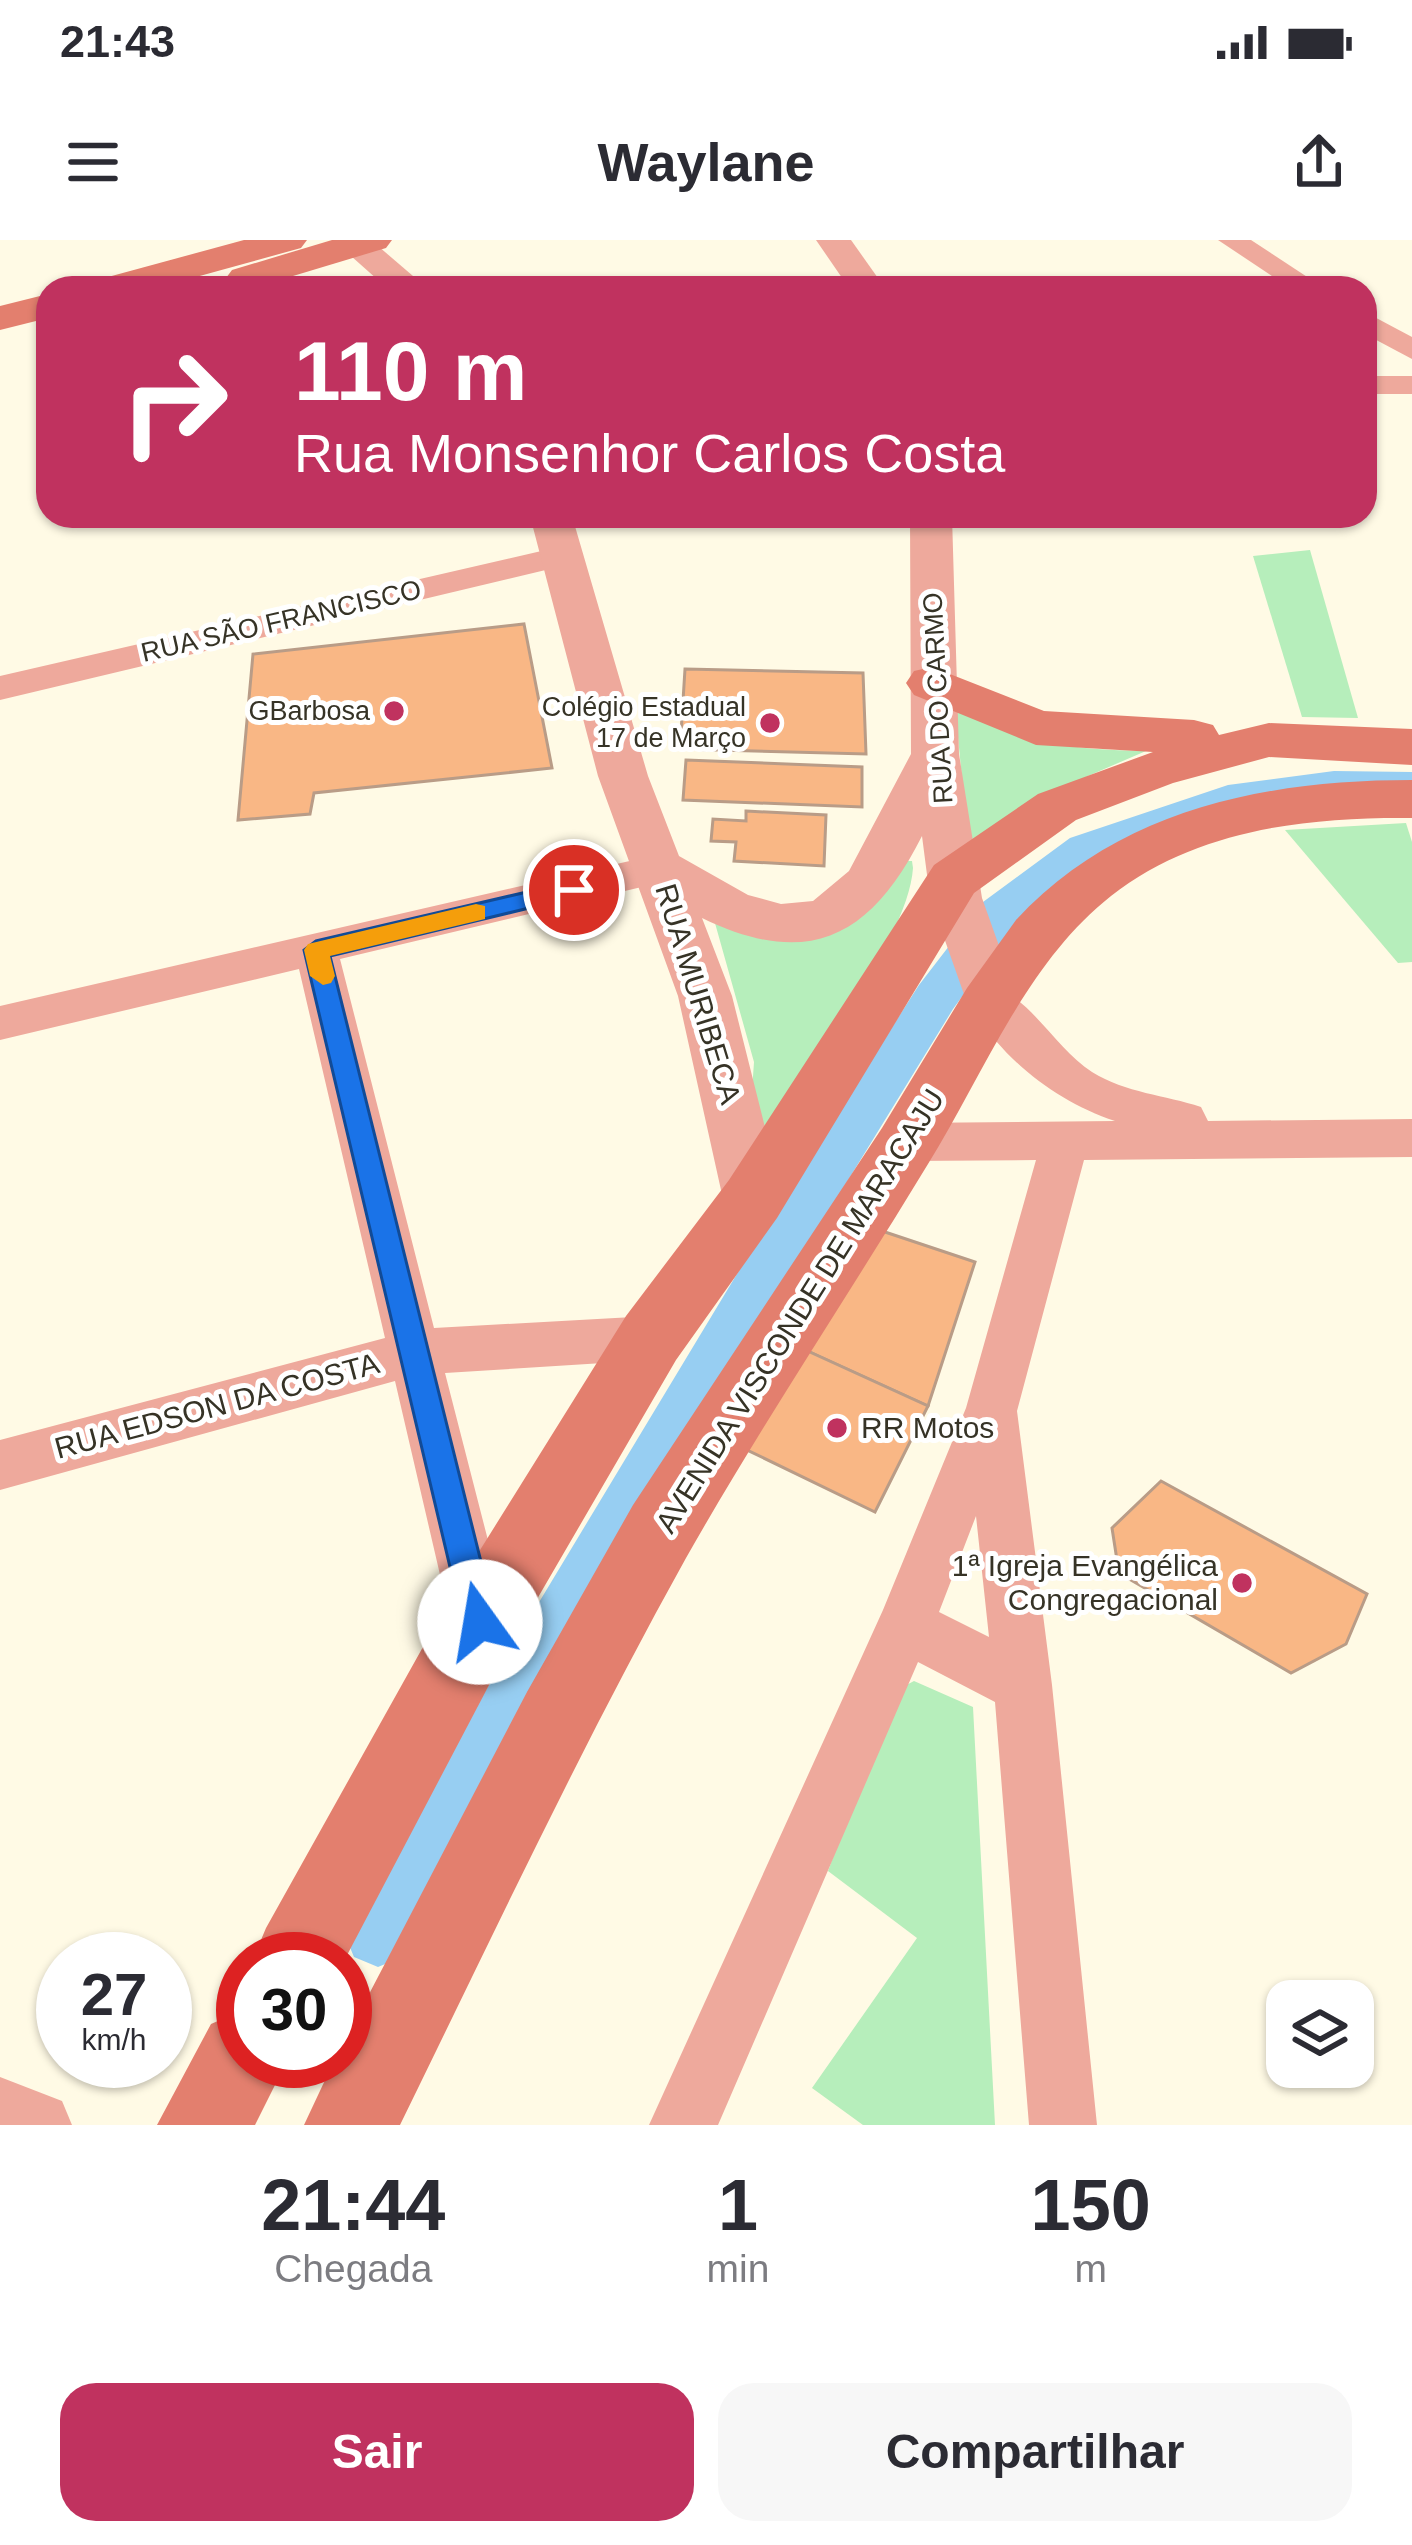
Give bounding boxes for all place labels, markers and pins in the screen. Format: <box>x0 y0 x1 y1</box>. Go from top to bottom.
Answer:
place label: Colégio Estadual 17 de Março <box>542 692 746 753</box>
place label: GBarbosa <box>248 696 371 726</box>
marker: GBarbosa <box>381 698 407 724</box>
marker: Colégio Estadual 17 de Março <box>757 710 783 736</box>
pin <box>523 839 625 941</box>
place label: RR Motos <box>861 1411 994 1444</box>
marker: RR Motos <box>824 1415 850 1441</box>
place label: 1ª Igreja Evangélica Congregacional <box>952 1549 1218 1616</box>
marker: 1ª Igreja Evangélica Congregacional <box>1229 1570 1255 1596</box>

